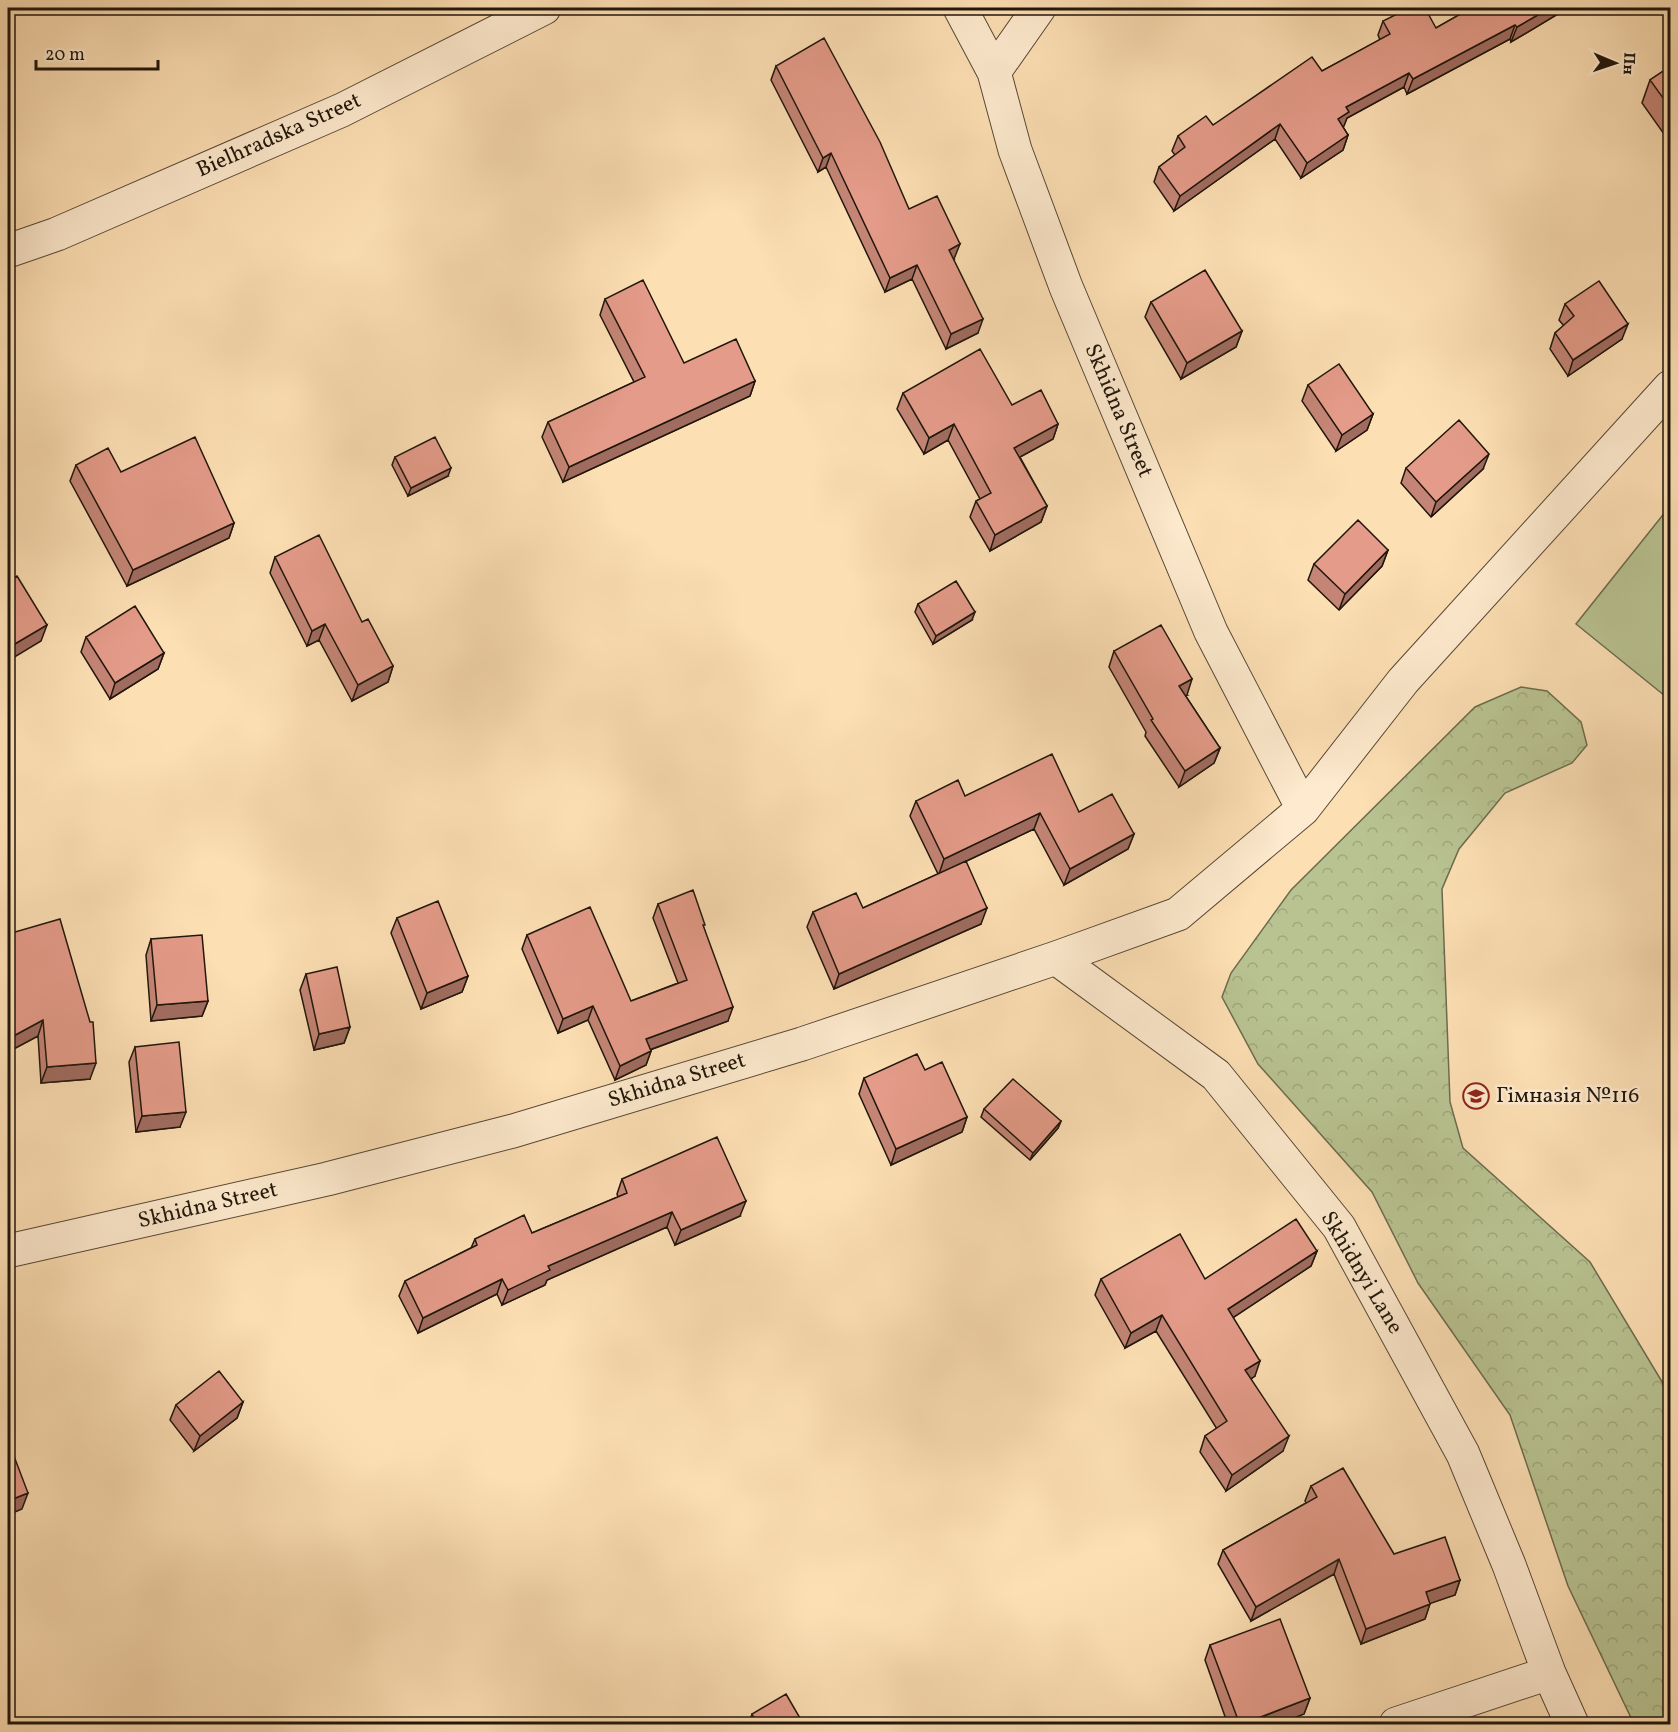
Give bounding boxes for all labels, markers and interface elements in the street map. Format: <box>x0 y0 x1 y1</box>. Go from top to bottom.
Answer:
scale bar <box>36 33 158 71</box>
north arrow <box>1585 33 1645 93</box>
text: 20 m <box>45 43 85 68</box>
text: Пн <box>1617 52 1639 75</box>
street label: Bielhradska Street <box>192 86 367 186</box>
street label: Skhidna Street <box>1076 339 1160 483</box>
street label: Skhidna Street <box>604 1045 750 1117</box>
school or university icon: Гімназія №116 <box>1461 1081 1491 1111</box>
place label: Гімназія №116 <box>1496 1081 1639 1112</box>
street label: Skhidna Street <box>135 1175 281 1237</box>
street label: Skhidnyi Lane <box>1312 1206 1410 1340</box>

